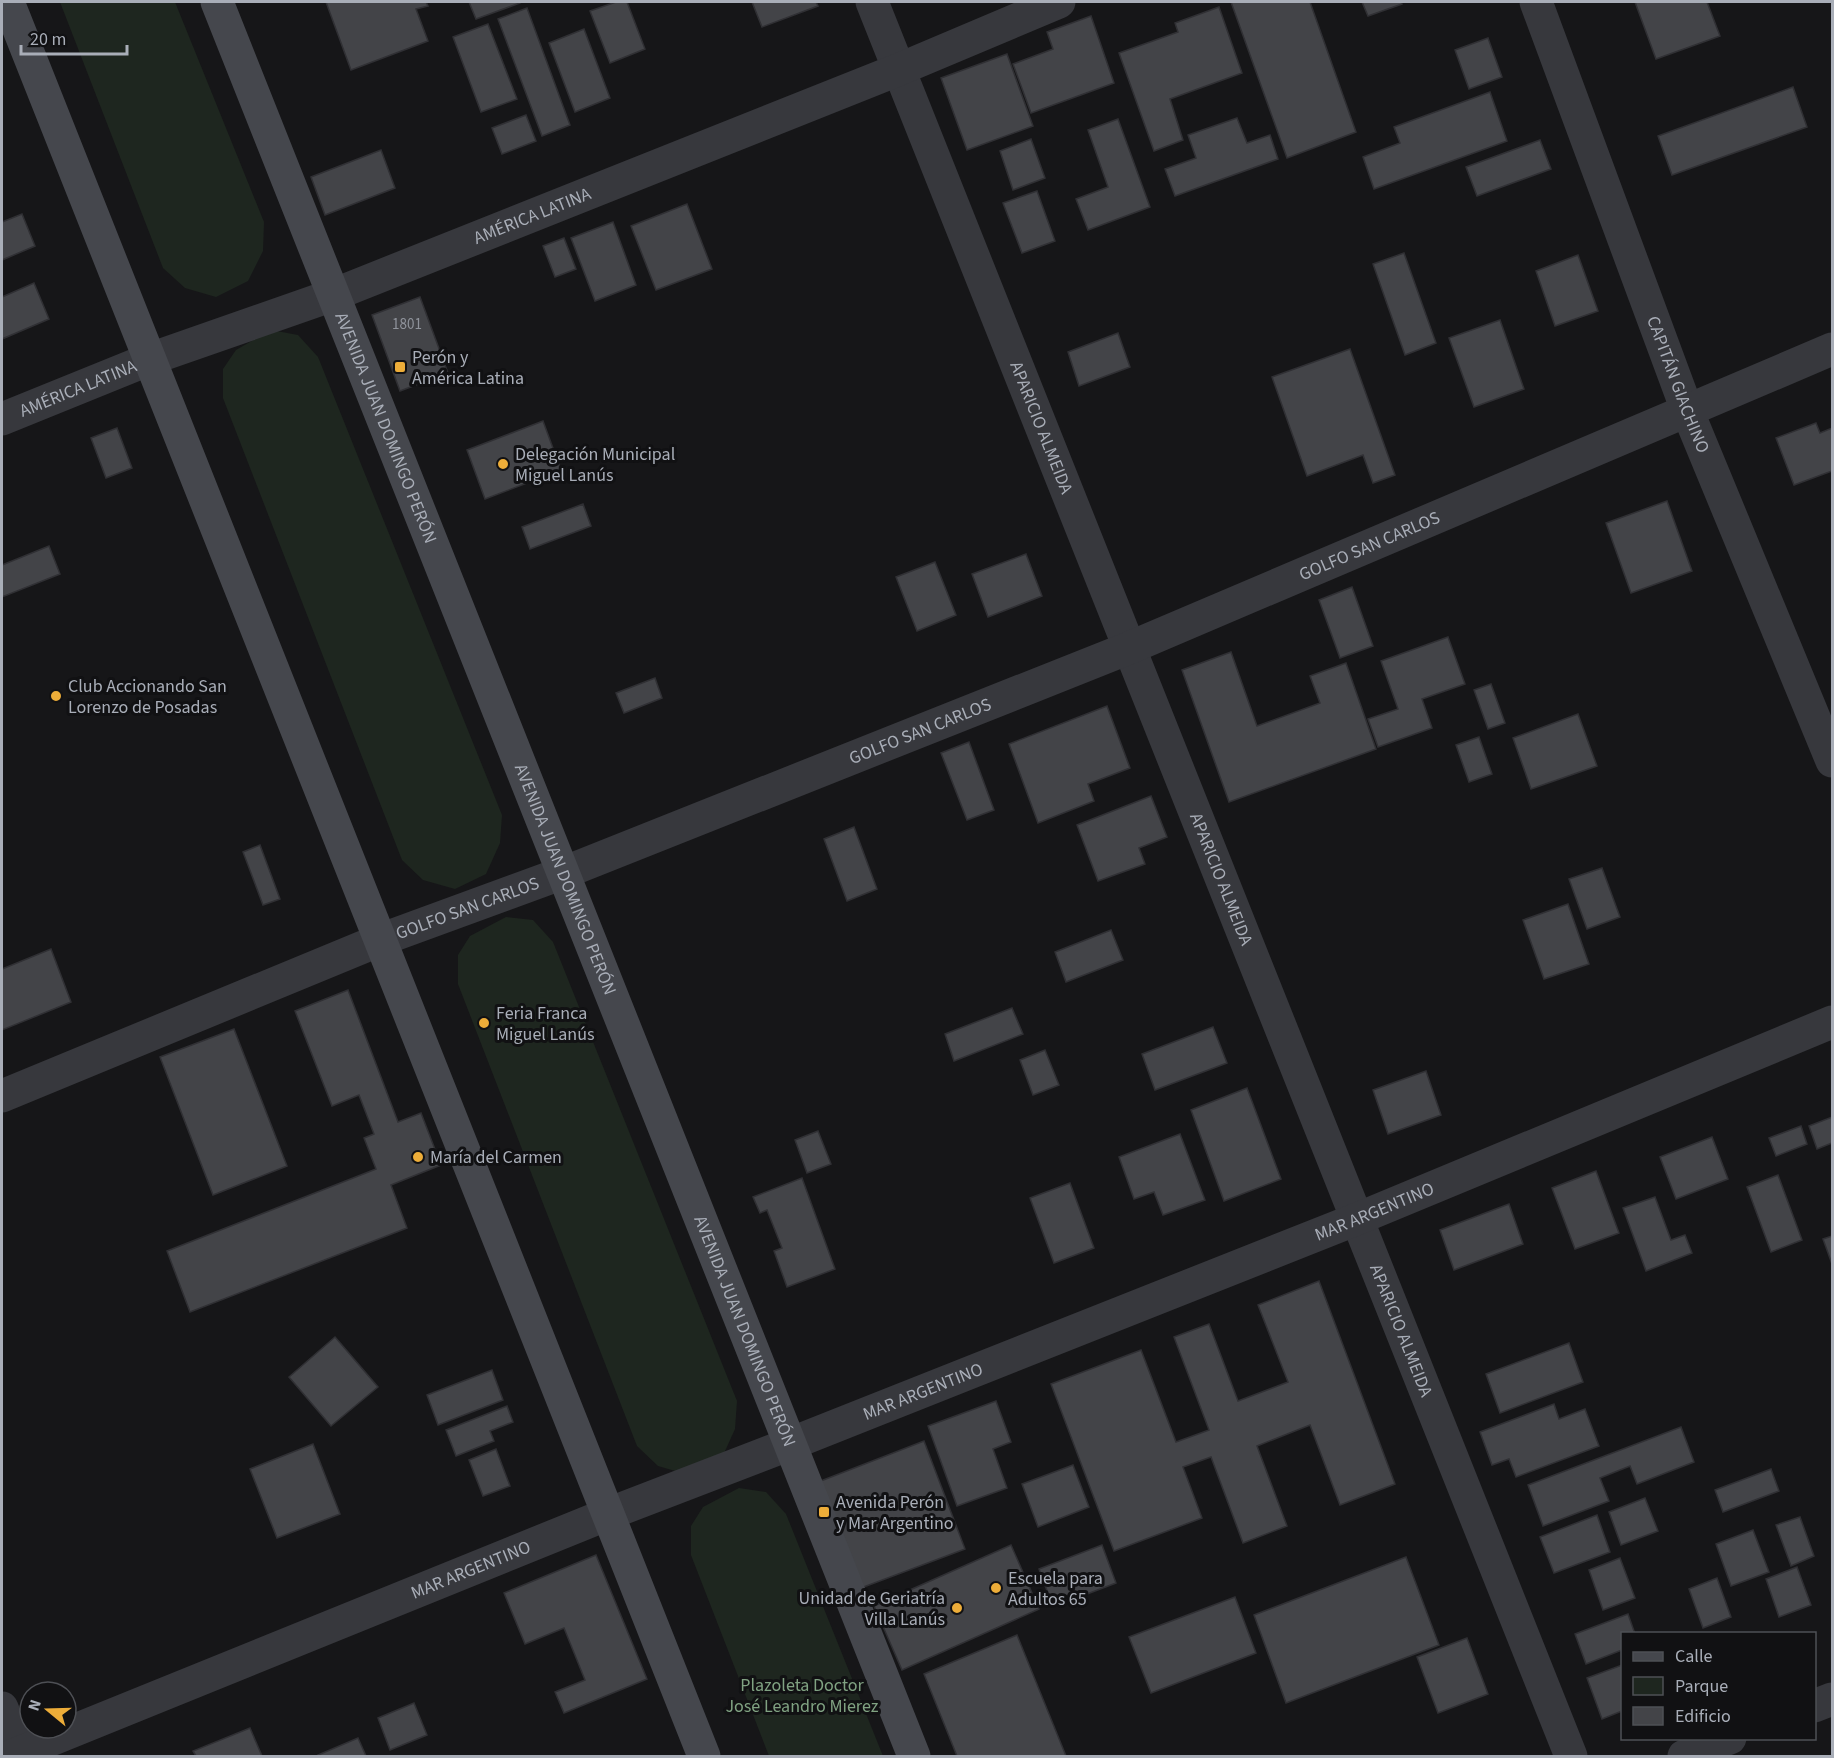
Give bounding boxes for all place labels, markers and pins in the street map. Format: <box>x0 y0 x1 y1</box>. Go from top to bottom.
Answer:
place label: Perón y América Latina <box>412 345 524 391</box>
marker: Perón y América Latina <box>393 360 407 374</box>
place label: Delegación Municipal Miguel Lanús <box>515 442 675 488</box>
marker: Delegación Municipal Miguel Lanús <box>496 457 510 471</box>
place label: Club Accionando San Lorenzo de Posadas <box>68 674 227 720</box>
marker: Club Accionando San Lorenzo de Posadas <box>49 689 63 703</box>
place label: Feria Franca Miguel Lanús <box>496 1001 595 1047</box>
marker: Feria Franca Miguel Lanús <box>477 1016 491 1030</box>
place label: María del Carmen <box>430 1145 562 1170</box>
marker: María del Carmen <box>411 1150 425 1164</box>
place label: Avenida Perón y Mar Argentino <box>836 1490 954 1536</box>
marker: Avenida Perón y Mar Argentino <box>817 1505 831 1519</box>
place label: Escuela para Adultos 65 <box>1008 1566 1103 1612</box>
marker: Escuela para Adultos 65 <box>989 1581 1003 1595</box>
place label: Unidad de Geriatría Villa Lanús <box>799 1586 945 1632</box>
marker: Unidad de Geriatría Villa Lanús <box>950 1601 964 1615</box>

